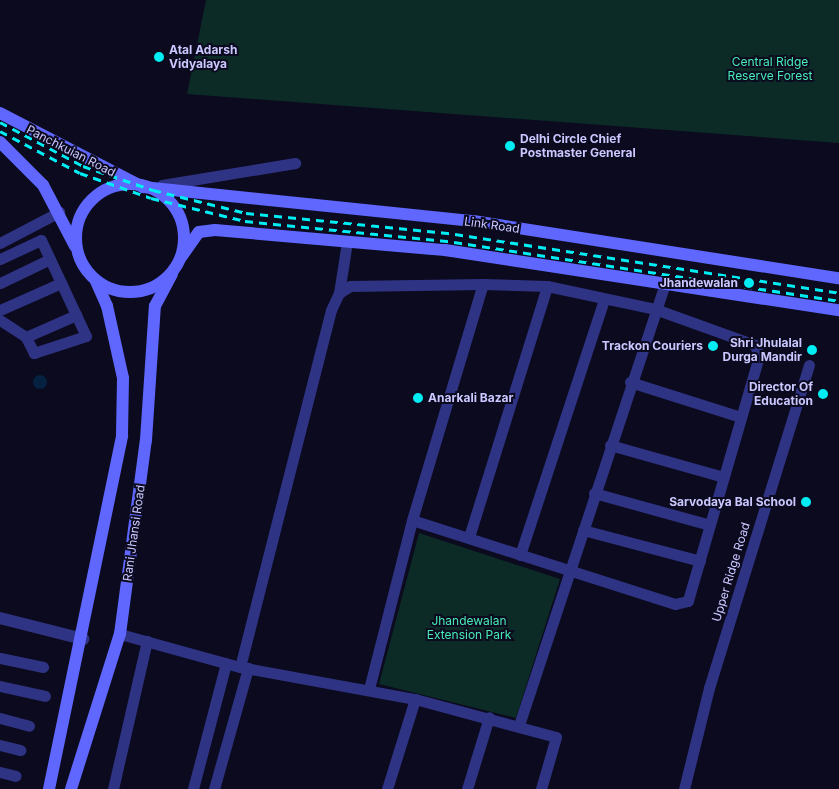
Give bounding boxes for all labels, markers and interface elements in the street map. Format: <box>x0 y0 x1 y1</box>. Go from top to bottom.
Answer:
place label: Atal Adarsh Vidyalaya <box>169 43 237 71</box>
marker: Atal Adarsh Vidyalaya <box>153 51 165 63</box>
park label: Central Ridge Reserve Forest <box>728 55 812 83</box>
street label: Panchkuian Road <box>24 122 118 180</box>
place label: Delhi Circle Chief Postmaster General <box>520 132 636 160</box>
marker: Delhi Circle Chief Postmaster General <box>504 140 516 152</box>
street label: Link Road <box>463 214 521 236</box>
place label: Jhandewalan <box>660 276 738 290</box>
marker: Jhandewalan <box>742 276 756 290</box>
place label: Shri Jhulalal Durga Mandir <box>723 336 802 364</box>
place label: Trackon Couriers <box>602 339 703 353</box>
marker: Trackon Couriers <box>707 340 719 352</box>
marker: Shri Jhulalal Durga Mandir <box>806 344 818 356</box>
place label: Director Of Education <box>749 380 813 408</box>
marker: Director Of Education <box>817 388 829 400</box>
place label: Anarkali Bazar <box>428 391 513 405</box>
marker: Anarkali Bazar <box>412 392 424 404</box>
street label: Rani Jhansi Road <box>120 484 148 582</box>
place label: Sarvodaya Bal School <box>669 495 796 509</box>
marker: Sarvodaya Bal School <box>800 496 812 508</box>
street label: Upper Ridge Road <box>709 521 753 623</box>
park label: Jhandewalan Extension Park <box>427 614 511 642</box>

